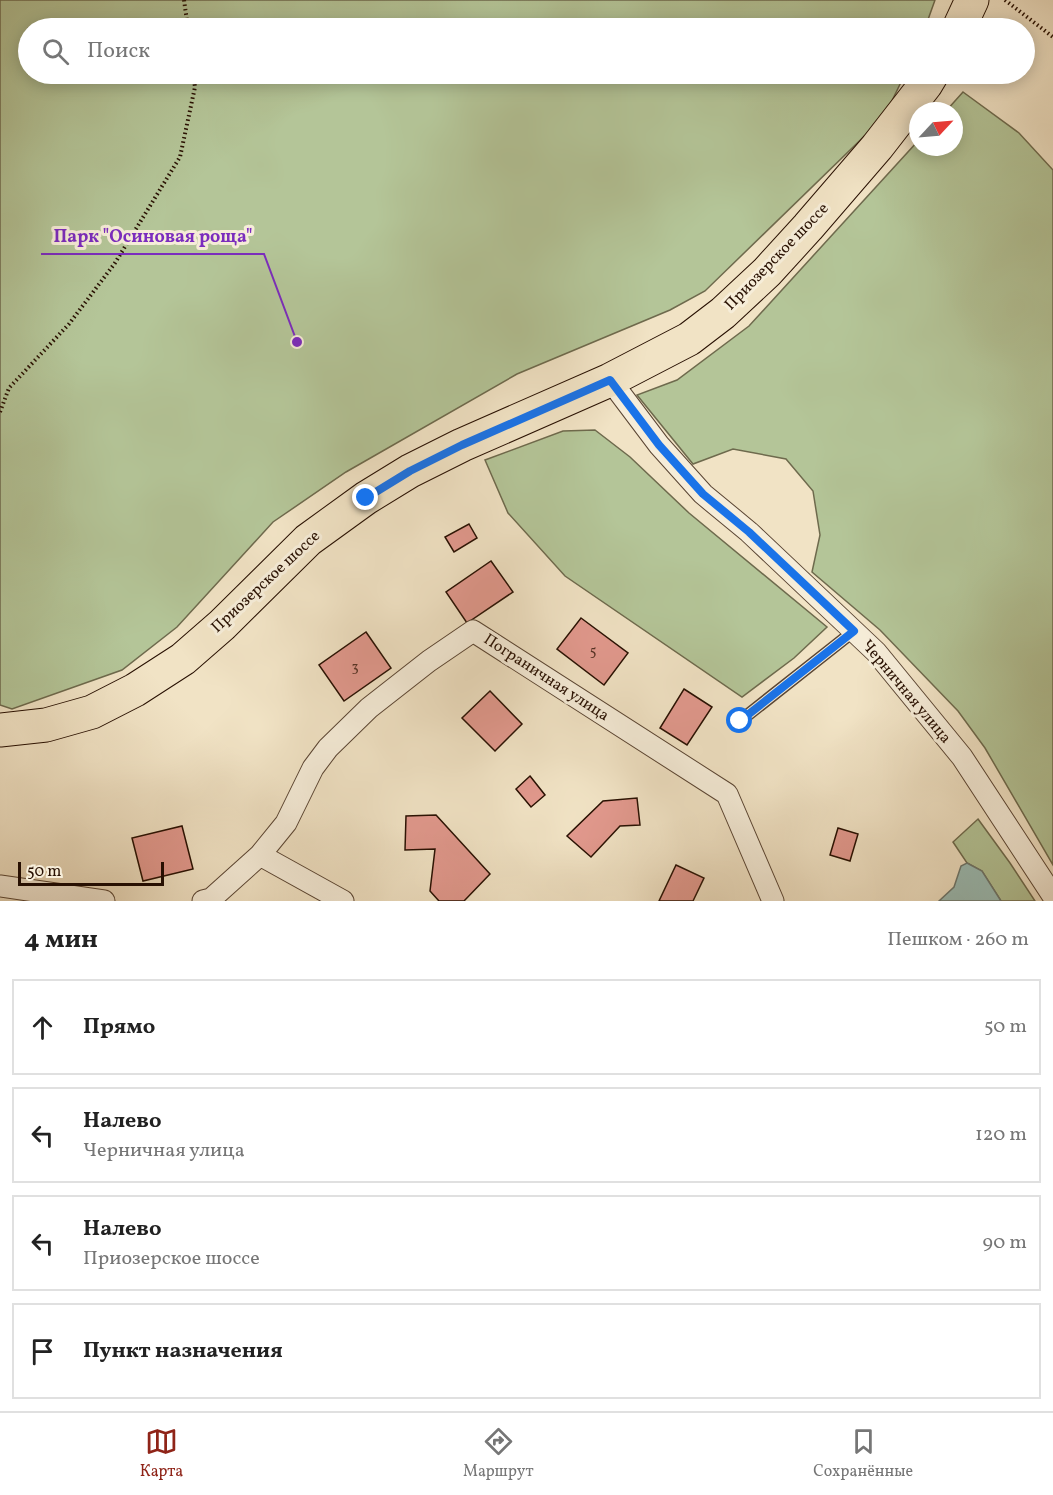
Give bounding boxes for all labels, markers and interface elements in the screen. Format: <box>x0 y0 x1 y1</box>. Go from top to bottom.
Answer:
search box <box>18 18 1035 84</box>
icon: search <box>39 35 72 68</box>
text: Поиск <box>87 36 150 67</box>
north arrow <box>909 102 963 156</box>
street label: Приозерское шоссе <box>720 198 834 316</box>
callout: Парк "Осиновая роща" <box>41 218 264 254</box>
text: Парк "Осиновая роща" <box>54 225 252 250</box>
route end <box>352 484 378 510</box>
street label: Приозерское шоссе <box>207 526 325 638</box>
street label: Пограничная улица <box>479 629 613 727</box>
street label: Черничная улица <box>856 635 956 749</box>
house number: 5 <box>590 642 596 661</box>
house number: 3 <box>351 658 359 677</box>
route start <box>726 707 752 733</box>
scale bar <box>18 859 164 886</box>
text: 50 m <box>27 861 61 883</box>
text: 4 мин <box>24 922 98 958</box>
text: Пешком · 260 m <box>887 926 1029 954</box>
icon: ahead <box>26 1011 59 1044</box>
text: Прямо <box>83 1012 155 1043</box>
text: 50 m <box>984 1013 1027 1041</box>
text: Налево <box>83 1106 162 1137</box>
icon: left <box>26 1119 59 1152</box>
text: 120 m <box>975 1121 1027 1149</box>
text: Черничная улица <box>83 1137 245 1165</box>
text: Налево <box>83 1214 162 1245</box>
icon: left <box>26 1227 59 1260</box>
text: 90 m <box>983 1229 1027 1257</box>
text: Приозерское шоссе <box>83 1245 260 1273</box>
icon: arrive <box>26 1335 59 1368</box>
text: Пункт назначения <box>83 1336 283 1367</box>
tab: Карта <box>140 1425 183 1483</box>
tab: Маршрут <box>463 1425 534 1483</box>
tab: Сохранённые <box>813 1425 913 1483</box>

